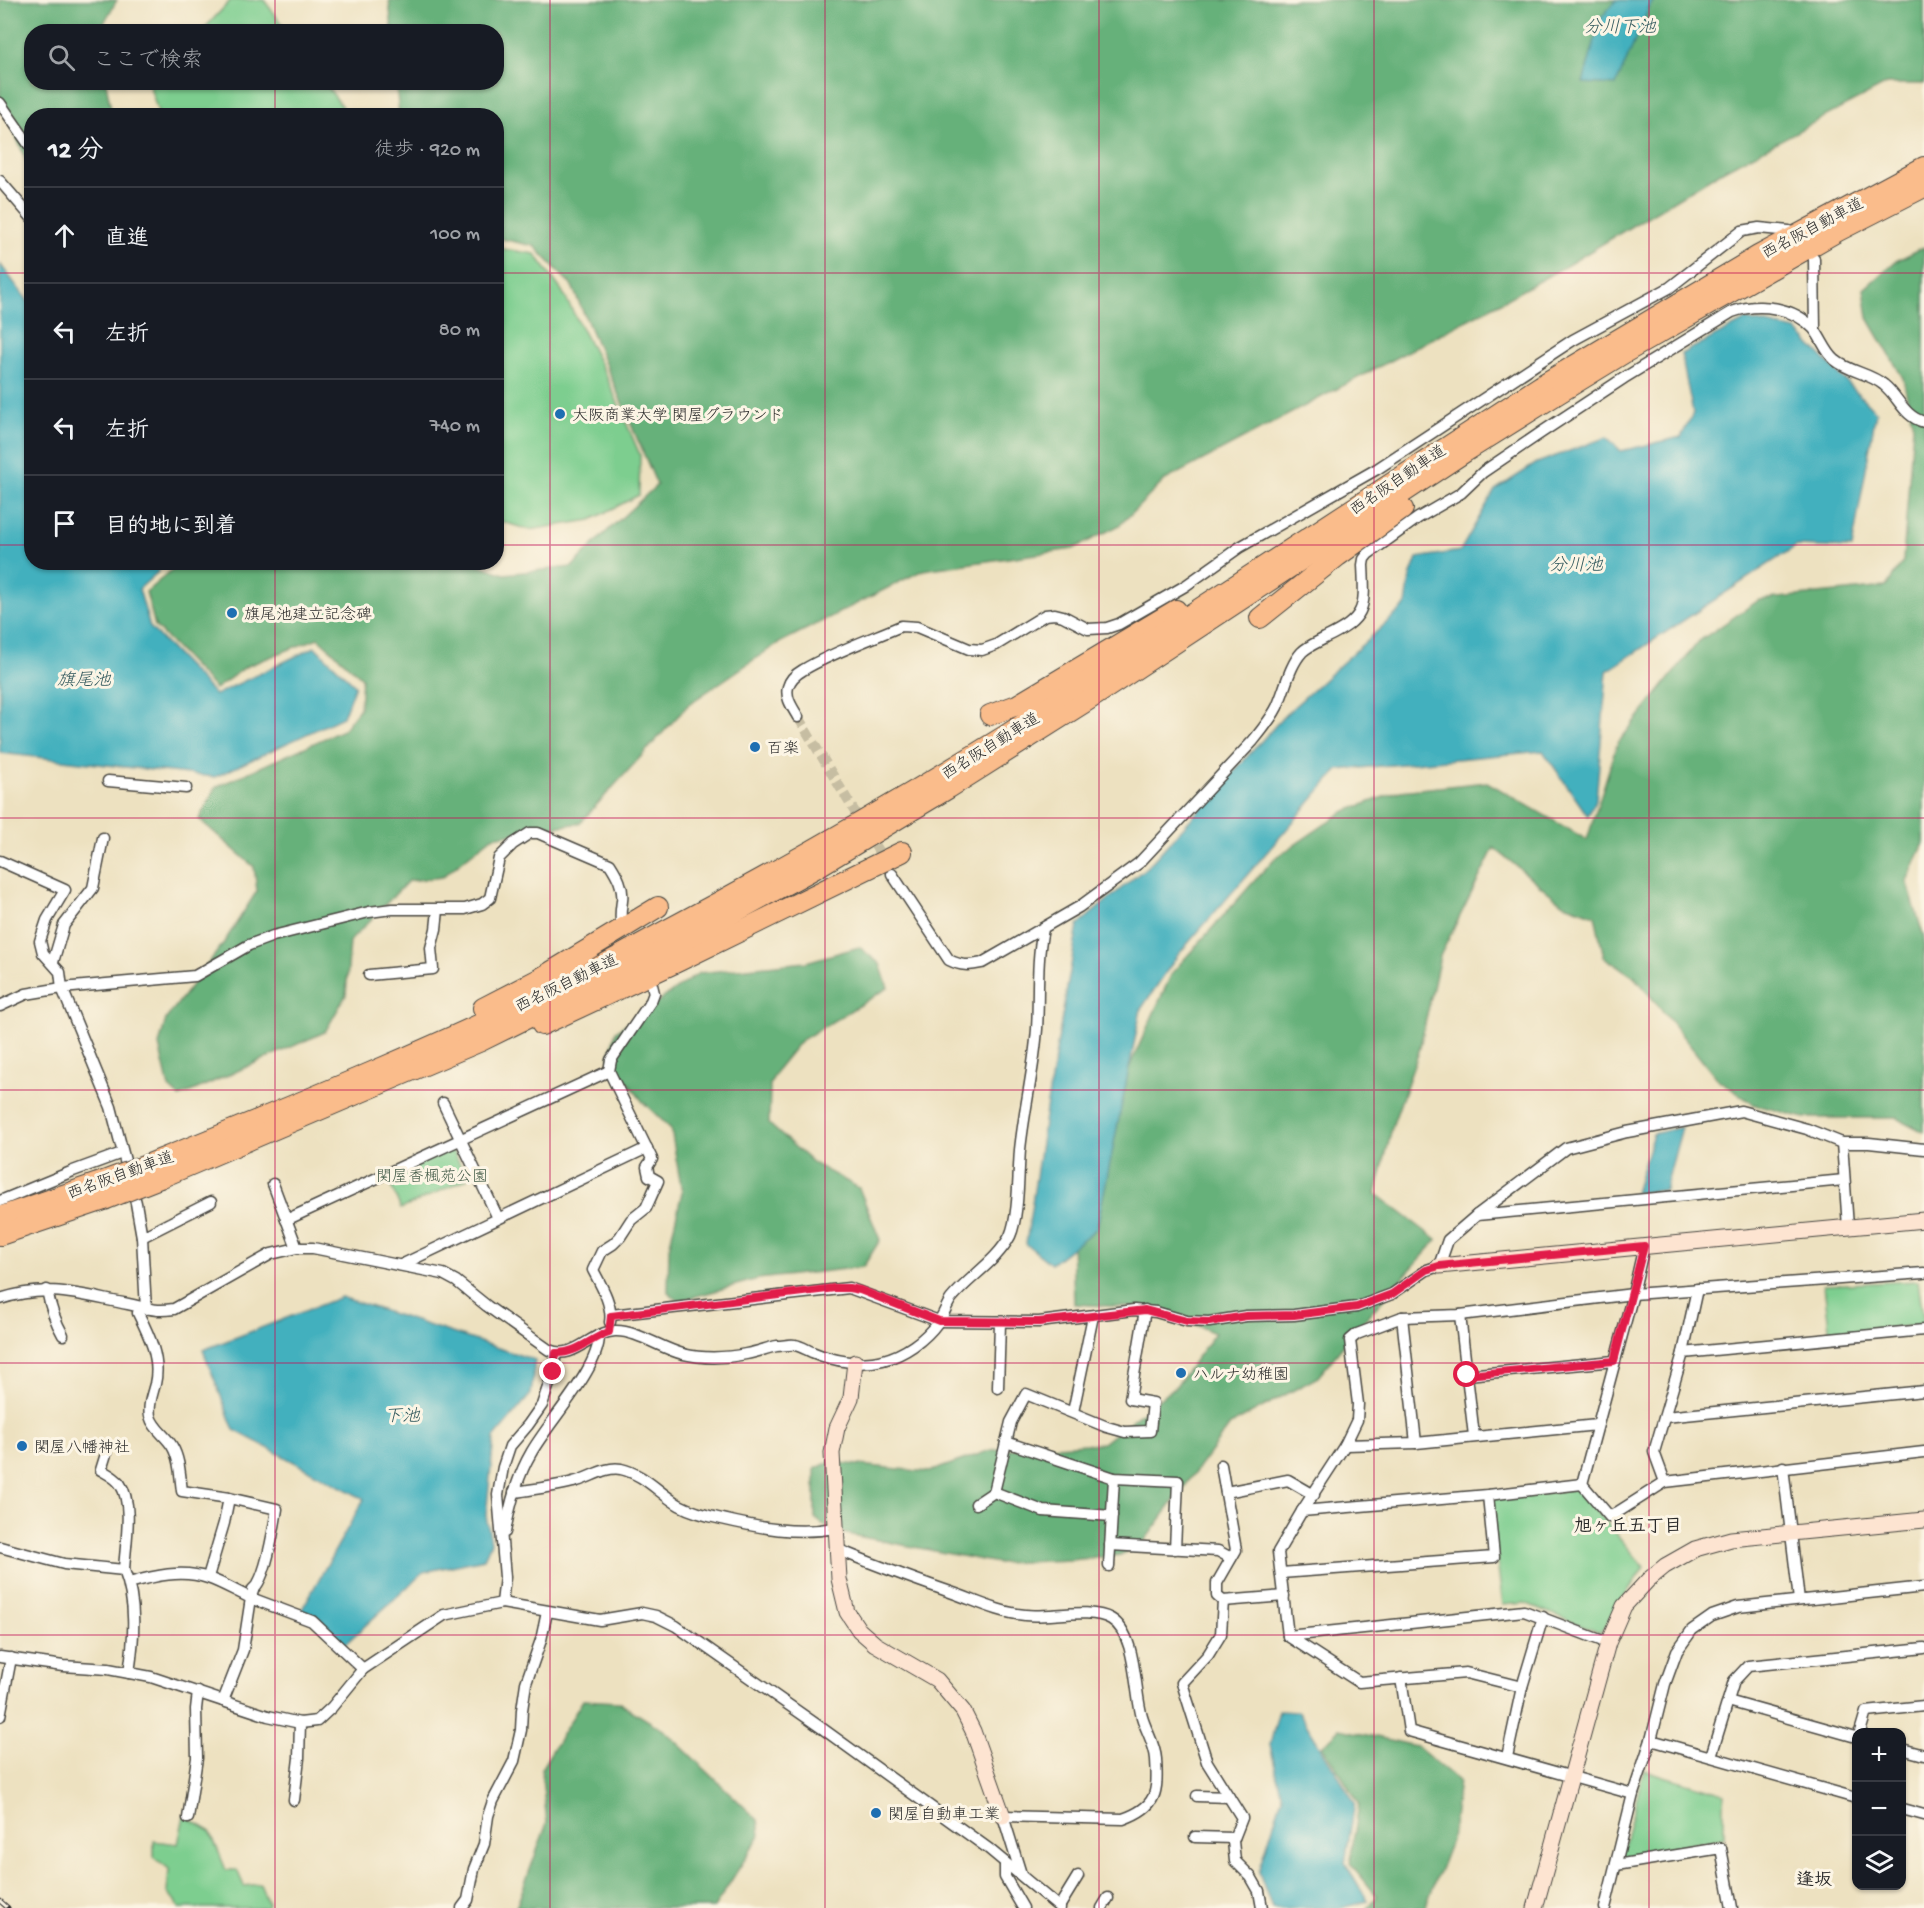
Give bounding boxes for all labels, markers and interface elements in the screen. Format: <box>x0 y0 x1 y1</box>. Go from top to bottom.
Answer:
water label: 分川下池 <box>1584 17 1657 39</box>
search box <box>24 24 504 90</box>
icon: search <box>45 41 78 74</box>
text: ここで検索 <box>93 49 203 75</box>
text: 12 分 <box>48 137 103 168</box>
text: 徒歩 · 920 m <box>374 140 480 163</box>
street label: 西名阪自動車道 <box>1759 194 1868 265</box>
icon: ahead <box>48 219 81 252</box>
text: 100 m <box>430 224 480 247</box>
text: 直進 <box>105 227 149 253</box>
icon: left <box>48 315 81 348</box>
text: 80 m <box>439 320 480 343</box>
text: 左折 <box>105 323 149 349</box>
marker: 大阪商業大学 関屋グラウンド <box>553 407 567 421</box>
place label: 大阪商業大学 関屋グラウンド <box>572 407 784 427</box>
icon: left <box>48 411 81 444</box>
text: 740 m <box>430 416 480 439</box>
text: 左折 <box>105 419 149 445</box>
street label: 西名阪自動車道 <box>1346 441 1451 521</box>
icon: arrive <box>48 507 81 540</box>
text: 目的地に到着 <box>105 515 237 541</box>
water label: 分川池 <box>1549 555 1604 577</box>
place label: 旗尾池建立記念碑 <box>244 605 372 626</box>
marker: 旗尾池建立記念碑 <box>225 606 239 620</box>
water label: 旗尾池 <box>57 670 112 692</box>
street label: 西名阪自動車道 <box>938 709 1044 786</box>
marker: 百楽 <box>748 740 762 754</box>
place label: 百楽 <box>767 740 799 760</box>
street label: 西名阪自動車道 <box>512 950 622 1018</box>
street label: 西名阪自動車道 <box>65 1147 177 1205</box>
park label: 関屋香楓苑公園 <box>376 1168 488 1188</box>
route end <box>539 1358 565 1384</box>
route start <box>1453 1361 1479 1387</box>
marker: ハルナ幼稚園 <box>1174 1366 1188 1380</box>
place label: ハルナ幼稚園 <box>1193 1366 1289 1386</box>
water label: 下池 <box>384 1406 421 1428</box>
marker: 関屋八幡神社 <box>15 1439 29 1453</box>
place label: 関屋八幡神社 <box>34 1439 130 1459</box>
district label: 旭ヶ丘五丁目 <box>1574 1516 1682 1538</box>
map controls <box>1852 1728 1906 1890</box>
button: + <box>1852 1728 1906 1782</box>
button: − <box>1852 1782 1906 1836</box>
place label: 関屋自動車工業 <box>888 1805 1000 1826</box>
marker: 関屋自動車工業 <box>869 1806 883 1820</box>
button: layers <box>1852 1836 1906 1890</box>
district label: 逢坂 <box>1796 1870 1832 1892</box>

